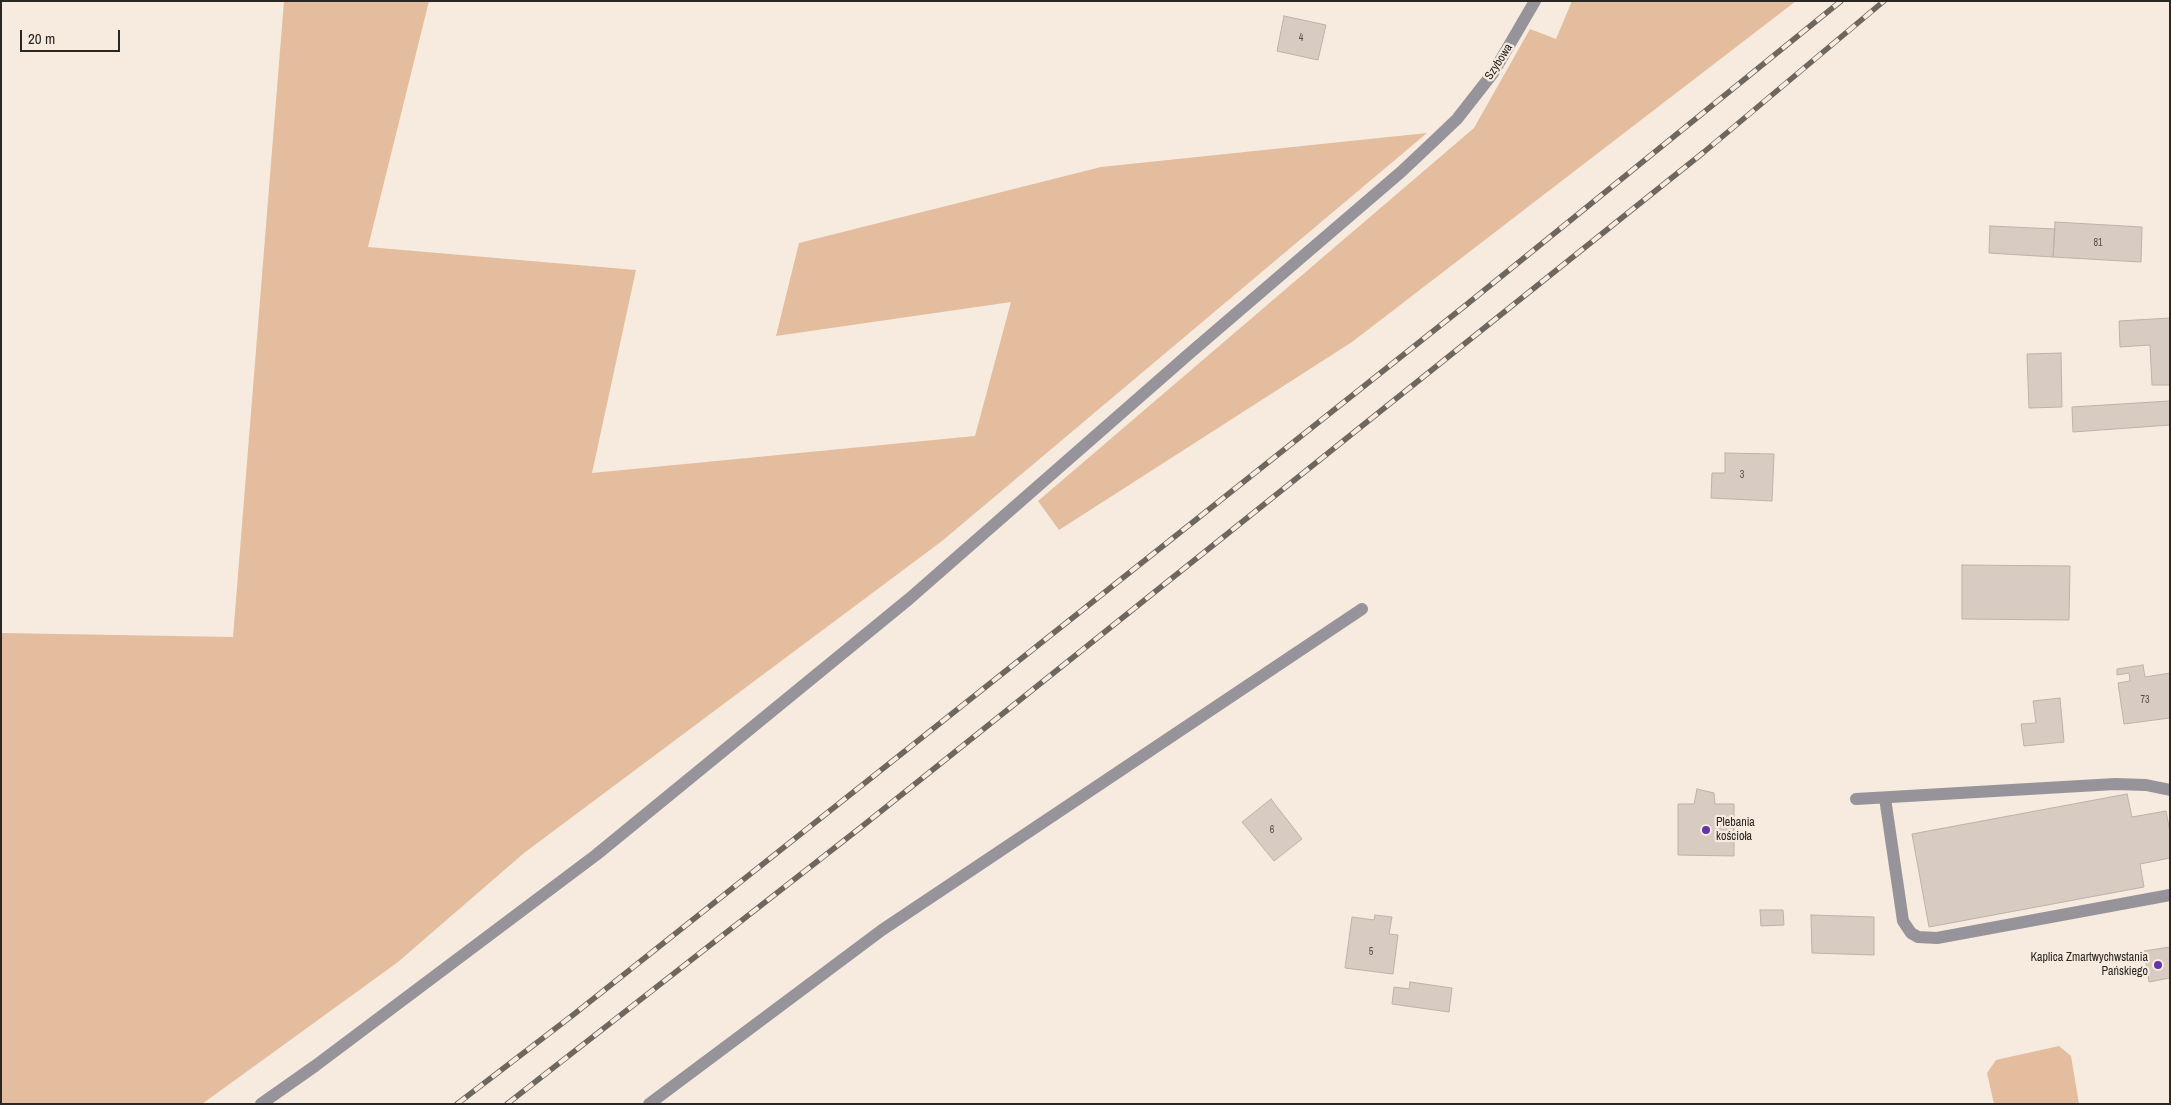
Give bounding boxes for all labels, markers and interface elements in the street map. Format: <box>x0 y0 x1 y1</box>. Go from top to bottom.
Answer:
scale bar <box>22 20 122 52</box>
text: 20 m <box>28 28 55 49</box>
house number: 4 <box>1299 32 1303 44</box>
street label: Szybowa <box>1482 41 1516 83</box>
house number: 81 <box>2093 237 2103 249</box>
house number: 3 <box>1740 469 1744 481</box>
house number: 73 <box>2140 694 2150 706</box>
place label: Plebania kościoła <box>1716 816 1755 844</box>
house number: 6 <box>1270 824 1274 836</box>
marker: Plebania kościoła <box>1700 824 1712 836</box>
house number: 5 <box>1369 946 1373 958</box>
place label: Kaplica Zmartwychwstania Pańskiego <box>2030 951 2148 979</box>
marker: Kaplica Zmartwychwstania Pańskiego <box>2152 959 2164 971</box>

